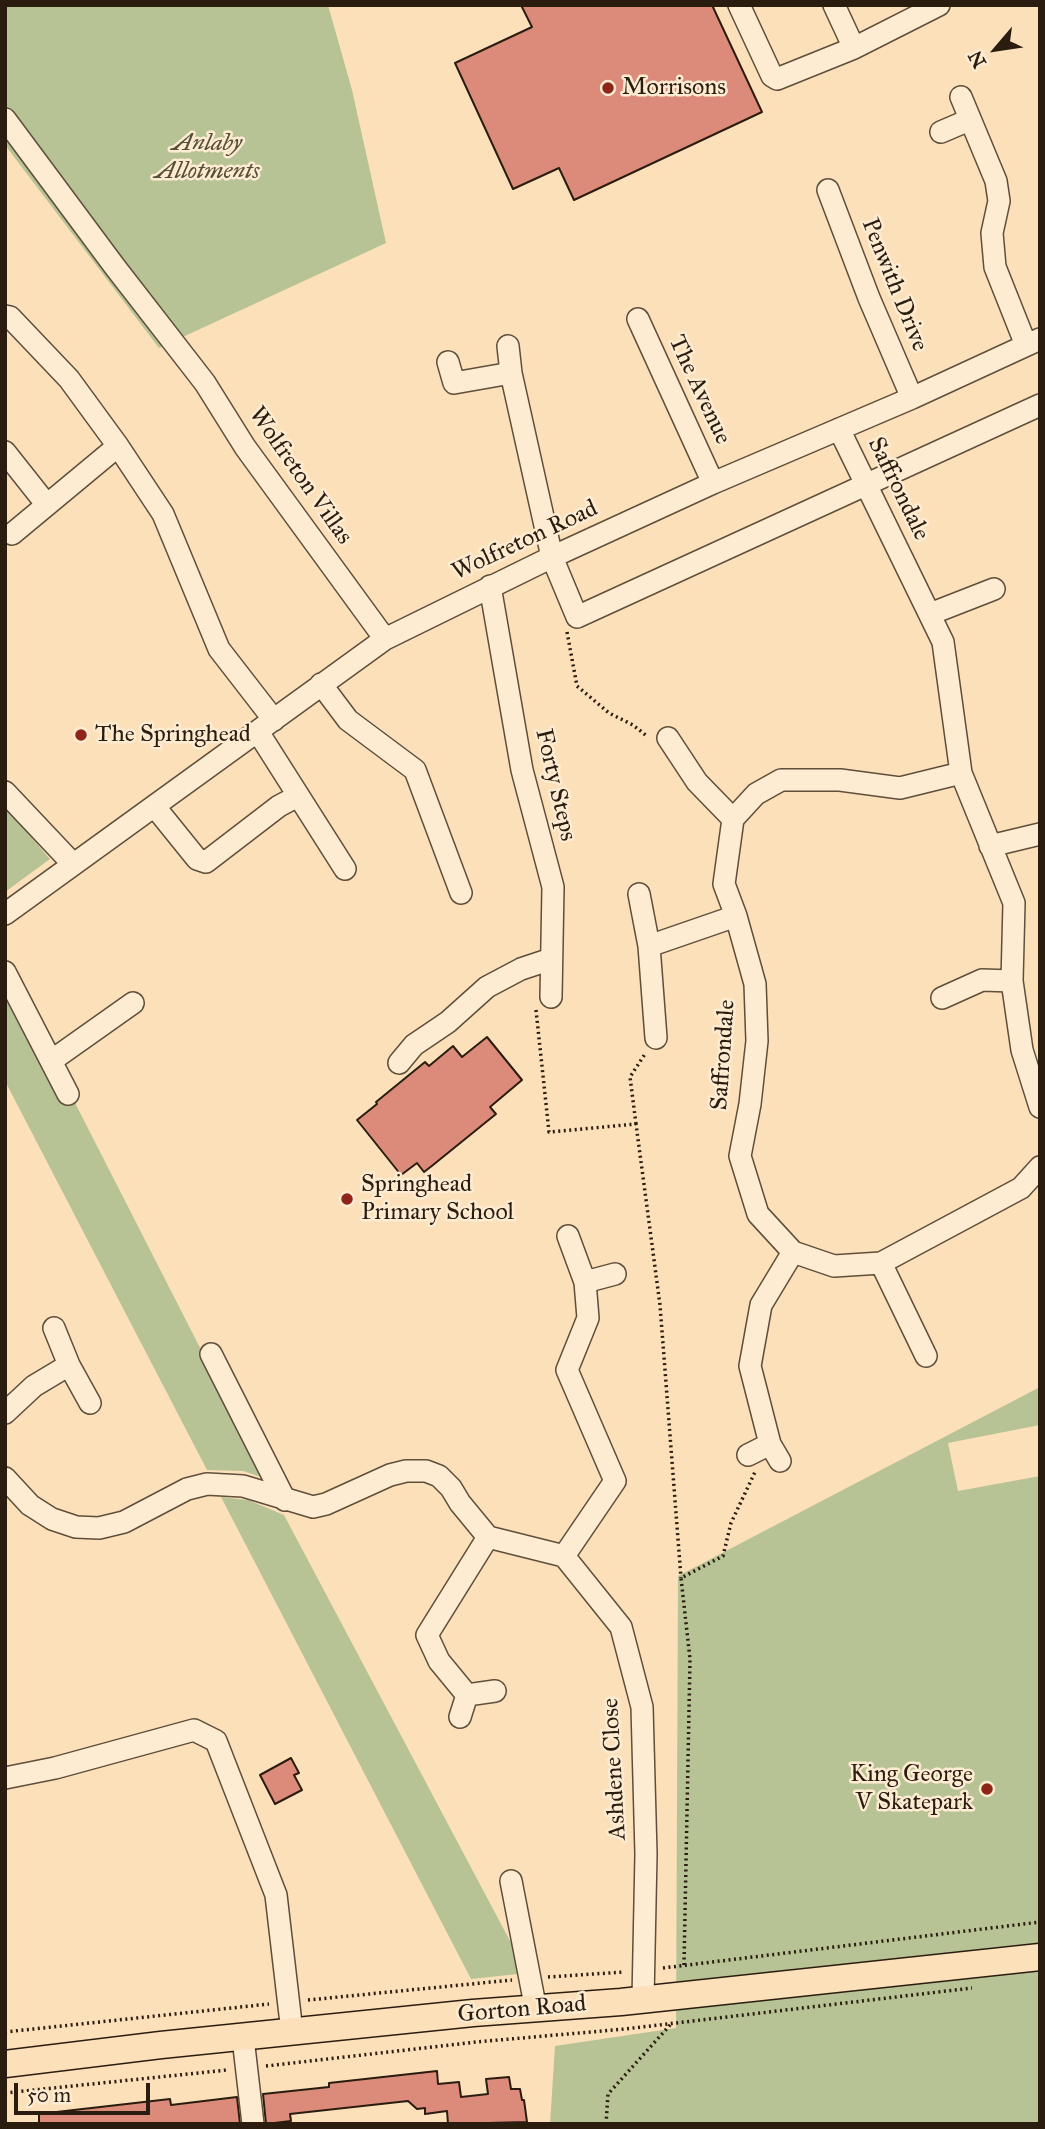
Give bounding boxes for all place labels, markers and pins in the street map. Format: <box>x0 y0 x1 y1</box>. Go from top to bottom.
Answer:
place label: Morrisons <box>622 74 726 102</box>
marker: Morrisons <box>600 80 616 96</box>
place label: The Springhead <box>95 721 251 749</box>
marker: The Springhead <box>73 727 89 743</box>
place label: Springhead Primary School <box>361 1171 514 1227</box>
marker: Springhead Primary School <box>339 1191 355 1207</box>
place label: King George V Skatepark <box>850 1761 973 1817</box>
marker: King George V Skatepark <box>979 1781 995 1797</box>

